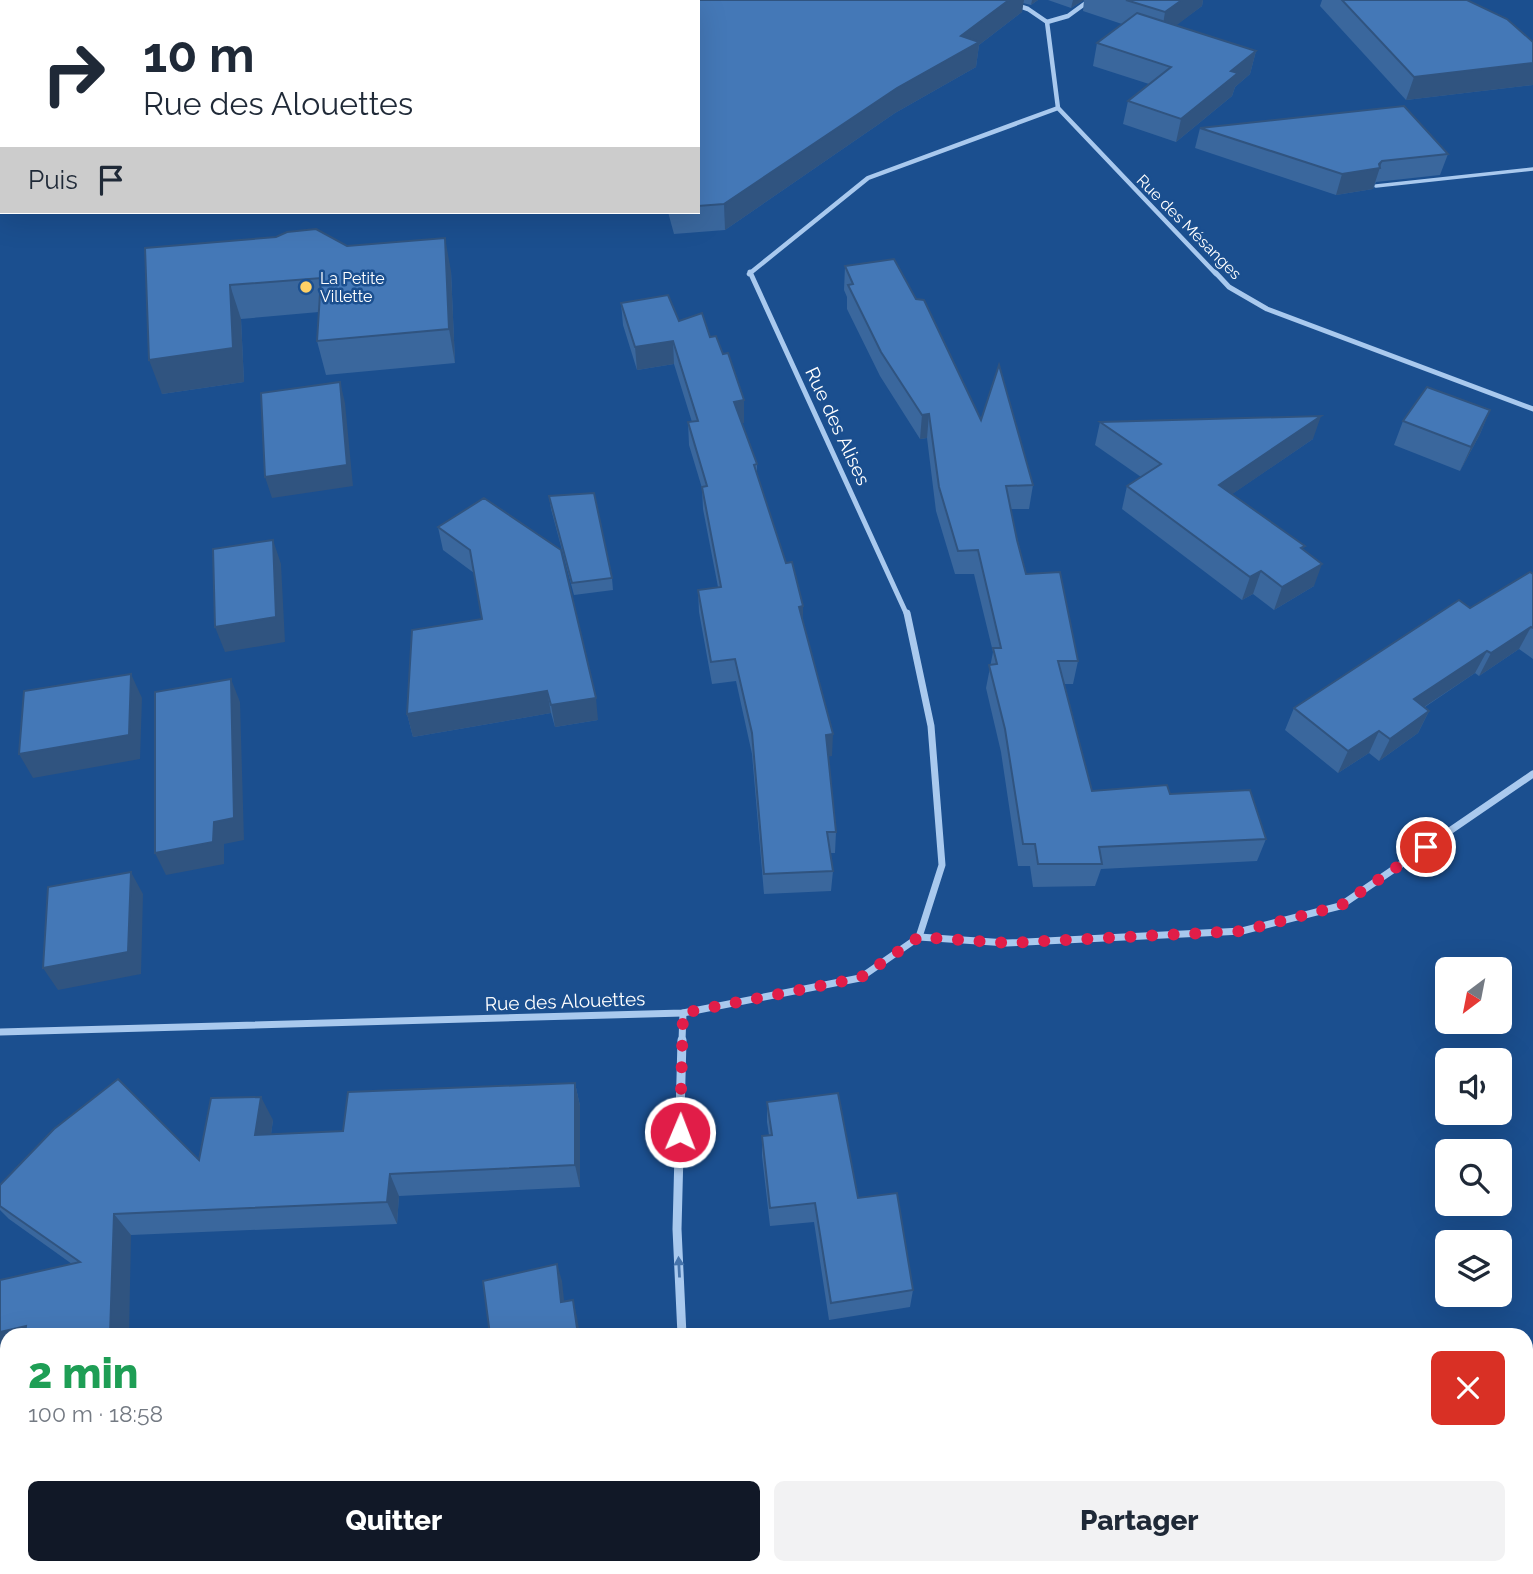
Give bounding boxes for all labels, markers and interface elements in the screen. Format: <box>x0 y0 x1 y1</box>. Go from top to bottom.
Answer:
text: 10 m <box>143 26 255 83</box>
icon: right <box>28 28 119 119</box>
text: Rue des Alouettes <box>143 85 413 122</box>
icon: arrive <box>92 161 130 199</box>
text: Puis <box>28 165 78 195</box>
street label: Rue des Mésanges <box>1133 171 1246 284</box>
place label: La Petite Villette <box>320 269 385 306</box>
marker: La Petite Villette <box>298 279 314 295</box>
street label: Rue des Alises <box>801 364 875 488</box>
pin <box>1396 817 1456 877</box>
icon: arrive <box>1407 828 1445 866</box>
north arrow <box>1435 957 1512 1034</box>
map controls <box>1435 957 1512 1307</box>
street label: Rue des Alouettes <box>484 987 646 1015</box>
button: sound <box>1435 1048 1512 1125</box>
position arrow <box>643 1095 717 1169</box>
button: search <box>1435 1139 1512 1216</box>
button: layers <box>1435 1230 1512 1307</box>
one-way arrow <box>673 1256 684 1278</box>
text: 2 min <box>28 1349 138 1398</box>
button: close <box>1431 1351 1505 1425</box>
text: 100 m · 18:58 <box>28 1400 163 1427</box>
button: Quitter <box>28 1481 760 1561</box>
button: Partager <box>774 1481 1505 1561</box>

